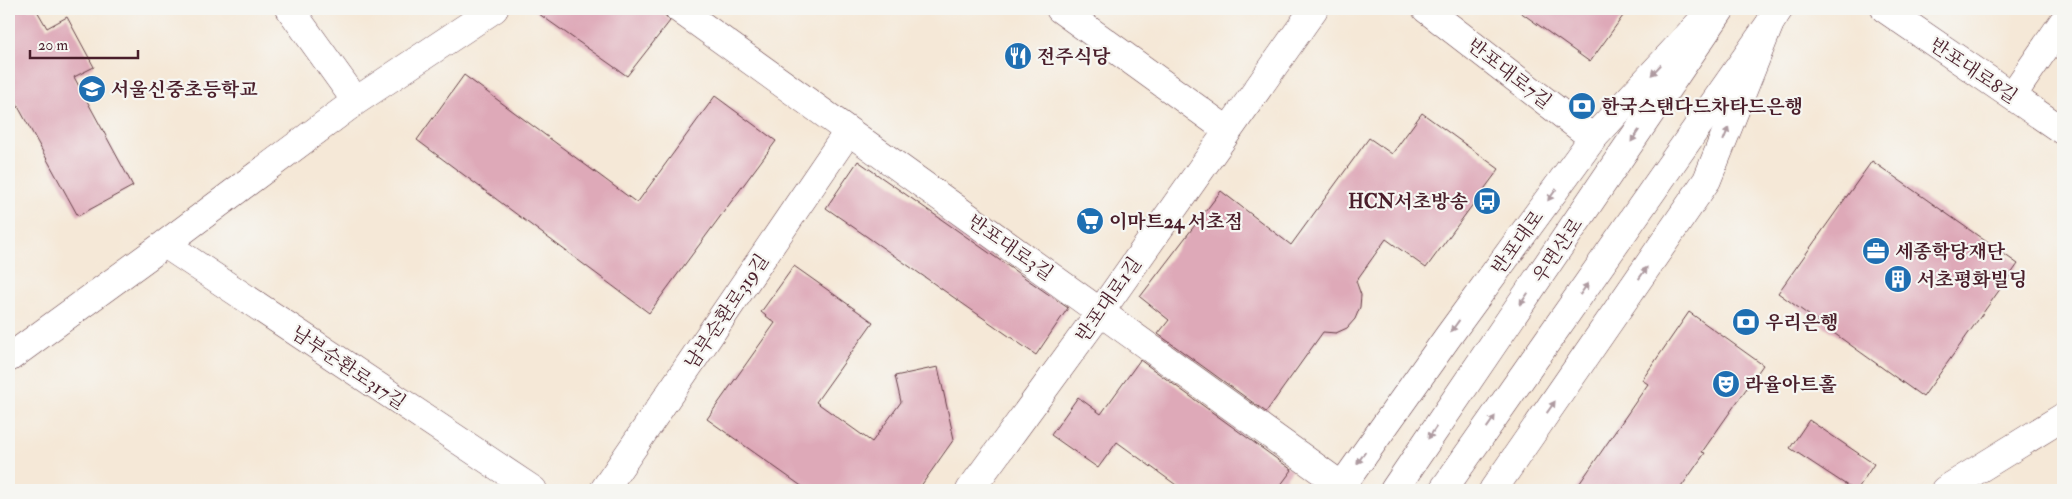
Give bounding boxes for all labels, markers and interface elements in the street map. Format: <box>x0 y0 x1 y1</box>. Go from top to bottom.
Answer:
scale bar <box>30 28 138 60</box>
street label: 반포대로7길 <box>1462 33 1556 114</box>
street label: 반포대로8길 <box>1925 33 2022 109</box>
text: 20 m <box>38 36 68 55</box>
restaurant icon: 전주식당 <box>1003 41 1033 71</box>
place label: 전주식당 <box>1037 45 1111 69</box>
one-way arrow <box>1650 64 1662 76</box>
school or university icon: 서울신중초등학교 <box>77 74 107 104</box>
place label: 서울신중초등학교 <box>111 78 258 102</box>
bank icon: 한국스탠다드차타드은행 <box>1567 91 1597 121</box>
place label: 한국스탠다드차타드은행 <box>1601 95 1803 119</box>
one-way arrow <box>1722 127 1730 141</box>
one-way arrow <box>1630 129 1640 143</box>
bus stop icon: HCN서초방송 <box>1472 186 1502 216</box>
one-way arrow <box>1546 188 1557 201</box>
place label: HCN서초방송 <box>1348 190 1468 214</box>
supermarket icon: 이마트24 서초점 <box>1075 206 1105 236</box>
street label: 반포대로 <box>1487 206 1549 279</box>
street label: 반포대로3길 <box>963 210 1058 286</box>
place label: 이마트24 서초점 <box>1109 210 1243 234</box>
street label: 우면산로 <box>1527 213 1588 288</box>
office icon: 세종학당재단 <box>1861 236 1891 266</box>
place label: 세종학당재단 <box>1895 240 2006 264</box>
street label: 남부순환로319길 <box>679 249 774 374</box>
street label: 반포대로1길 <box>1071 252 1147 347</box>
building icon: 서초평화빌딩 <box>1883 264 1913 294</box>
one-way arrow <box>1638 266 1648 280</box>
place label: 서초평화빌딩 <box>1917 268 2027 292</box>
one-way arrow <box>1579 282 1589 295</box>
one-way arrow <box>1519 292 1529 306</box>
bank icon: 우리은행 <box>1731 307 1761 337</box>
place label: 우리은행 <box>1765 311 1838 335</box>
one-way arrow <box>1450 319 1461 332</box>
street label: 남부순환로317길 <box>287 321 410 415</box>
theatre icon: 라율아트홀 <box>1711 369 1741 399</box>
place label: 라율아트홀 <box>1745 373 1837 397</box>
one-way arrow <box>1546 400 1556 414</box>
one-way arrow <box>1486 415 1496 428</box>
one-way arrow <box>1427 427 1437 440</box>
one-way arrow <box>1356 451 1367 464</box>

